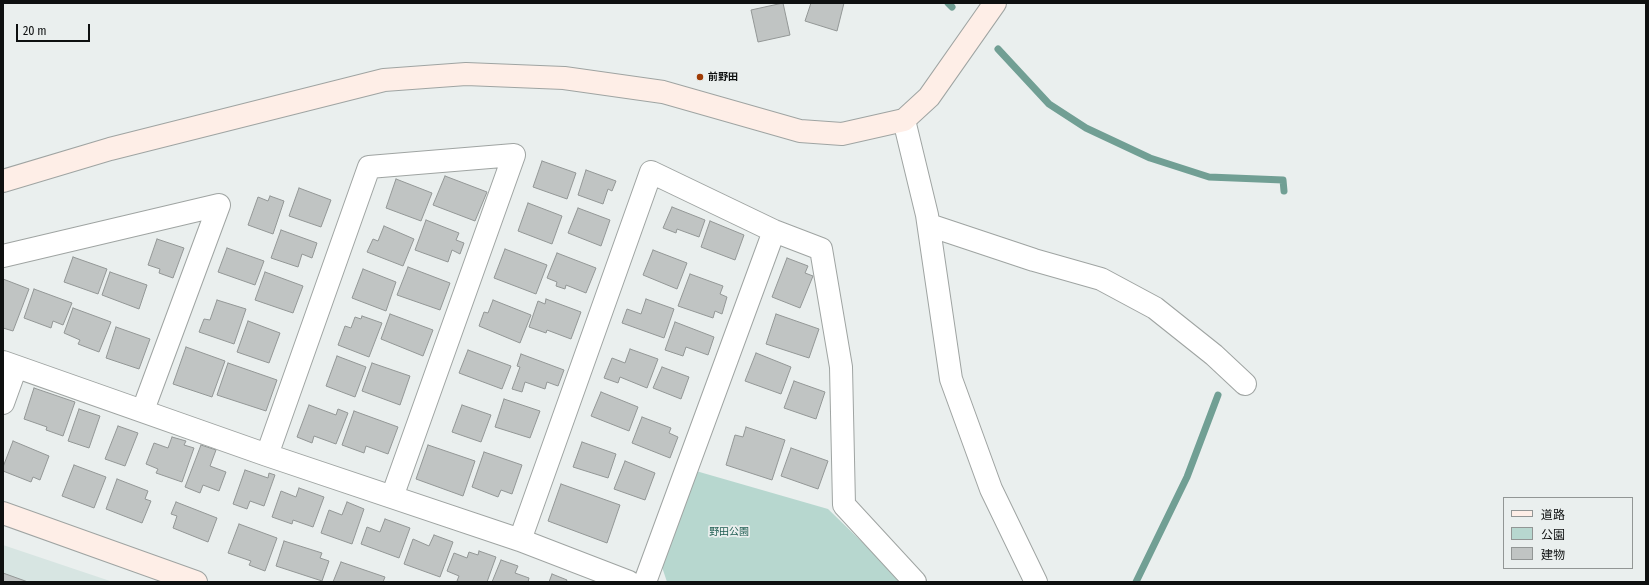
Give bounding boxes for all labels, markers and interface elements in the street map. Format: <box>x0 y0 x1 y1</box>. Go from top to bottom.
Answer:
scale bar <box>18 16 92 42</box>
text: 20 m <box>23 24 47 38</box>
place label: 前野田 <box>708 71 738 83</box>
marker: 前野田 <box>695 72 705 82</box>
legend <box>1503 497 1633 569</box>
text: 道路 <box>1541 508 1565 522</box>
park label: 野田公園 <box>709 526 749 538</box>
text: 公園 <box>1541 528 1565 542</box>
text: 建物 <box>1541 548 1565 562</box>

